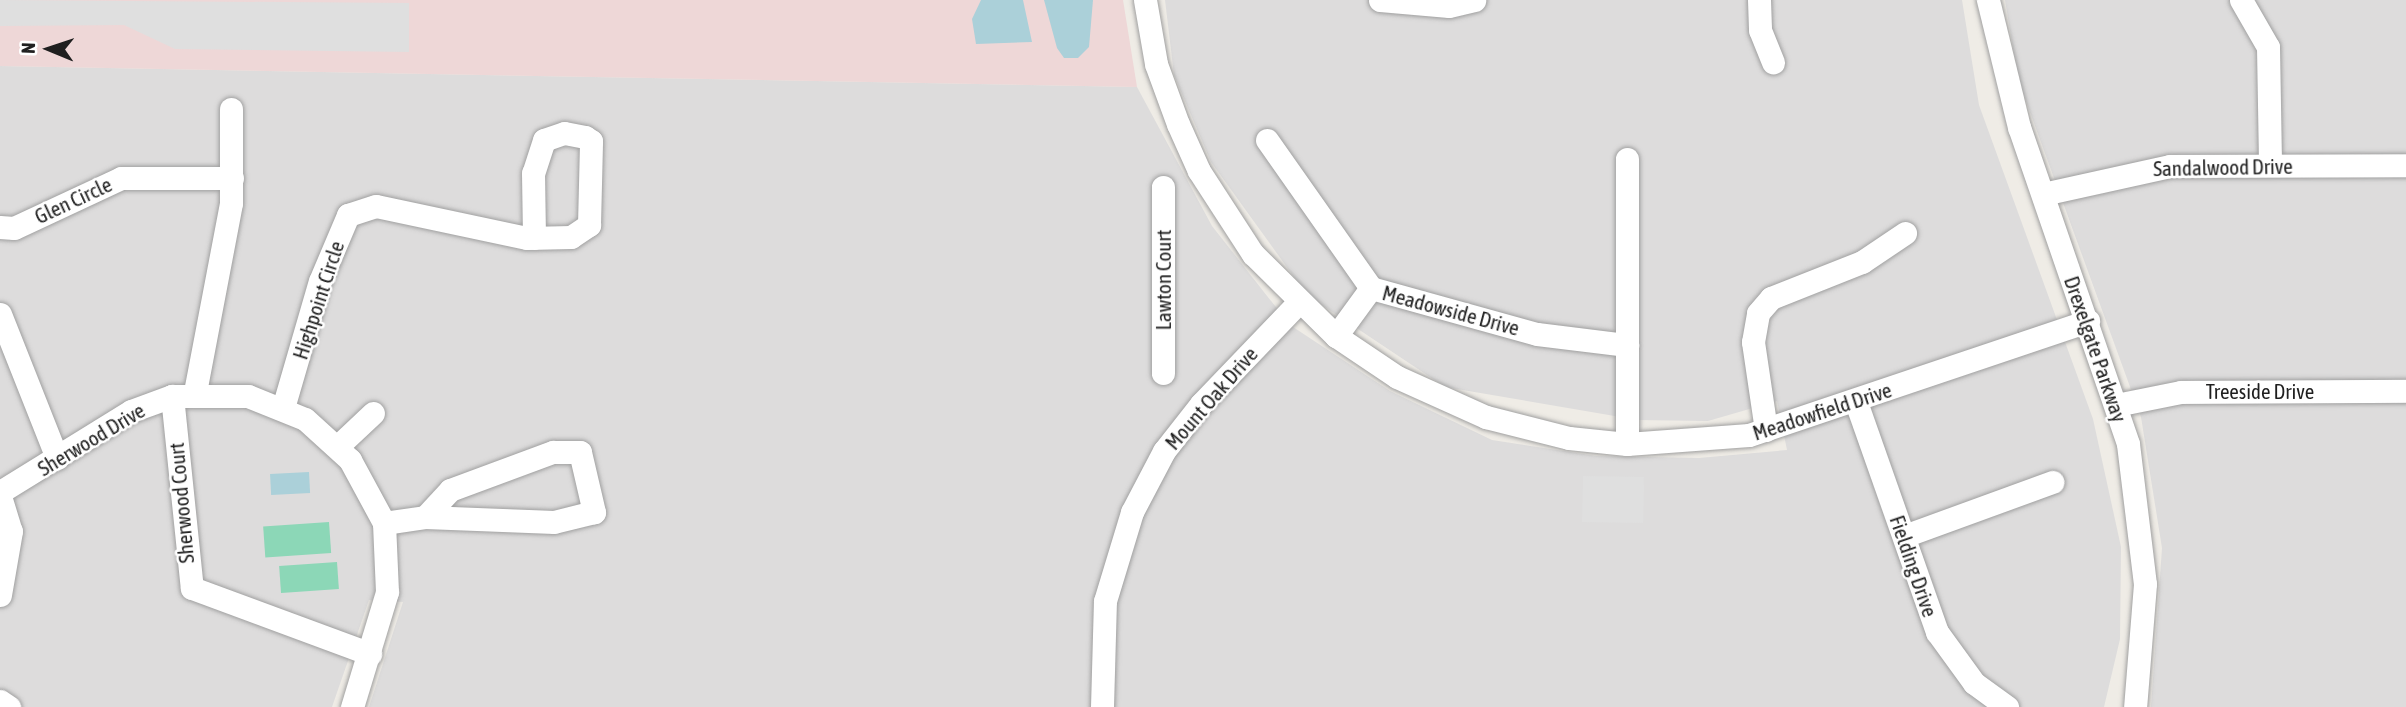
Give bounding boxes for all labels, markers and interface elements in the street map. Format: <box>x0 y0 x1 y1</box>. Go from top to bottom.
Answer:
north arrow <box>14 14 84 84</box>
text: N <box>17 42 39 54</box>
street label: Sandalwood Drive <box>2153 153 2293 181</box>
street label: Glen Circle <box>30 171 116 229</box>
street label: Lawton Court <box>1150 230 1176 330</box>
street label: Highpoint Circle <box>287 238 349 362</box>
street label: Drexelgate Parkway <box>2059 273 2133 425</box>
street label: Meadowside Drive <box>1380 280 1522 340</box>
street label: Mount Oak Drive <box>1159 341 1263 455</box>
street label: Meadowfield Drive <box>1749 377 1895 445</box>
street label: Treeside Drive <box>2206 378 2314 404</box>
street label: Sherwood Drive <box>33 397 149 481</box>
street label: Sherwood Court <box>163 442 199 564</box>
street label: Fielding Drive <box>1885 512 1943 620</box>

